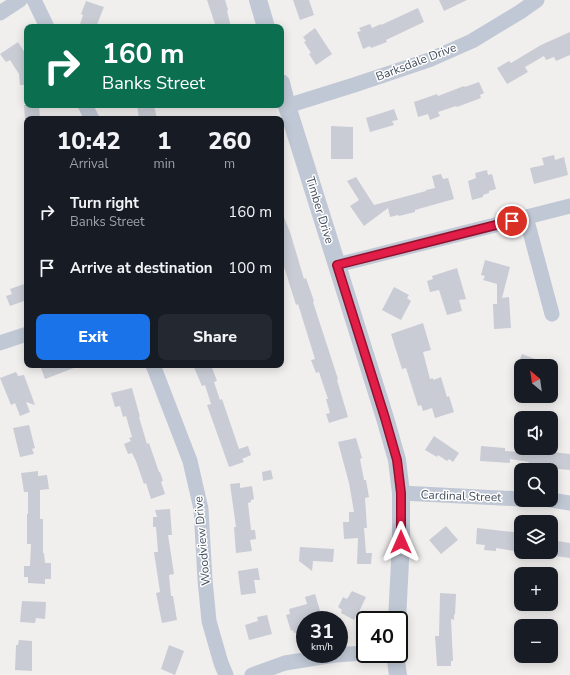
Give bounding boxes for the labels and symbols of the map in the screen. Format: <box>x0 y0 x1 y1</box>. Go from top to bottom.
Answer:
street label: Barksdale Drive <box>373 39 459 85</box>
street label: Timber Drive <box>302 174 338 246</box>
pin <box>495 204 529 238</box>
north arrow <box>514 359 558 403</box>
street label: Cardinal Street <box>420 487 502 505</box>
street label: Woodview Drive <box>190 496 214 586</box>
position arrow <box>380 521 422 563</box>
speed limit sign: 40 <box>356 611 408 663</box>

